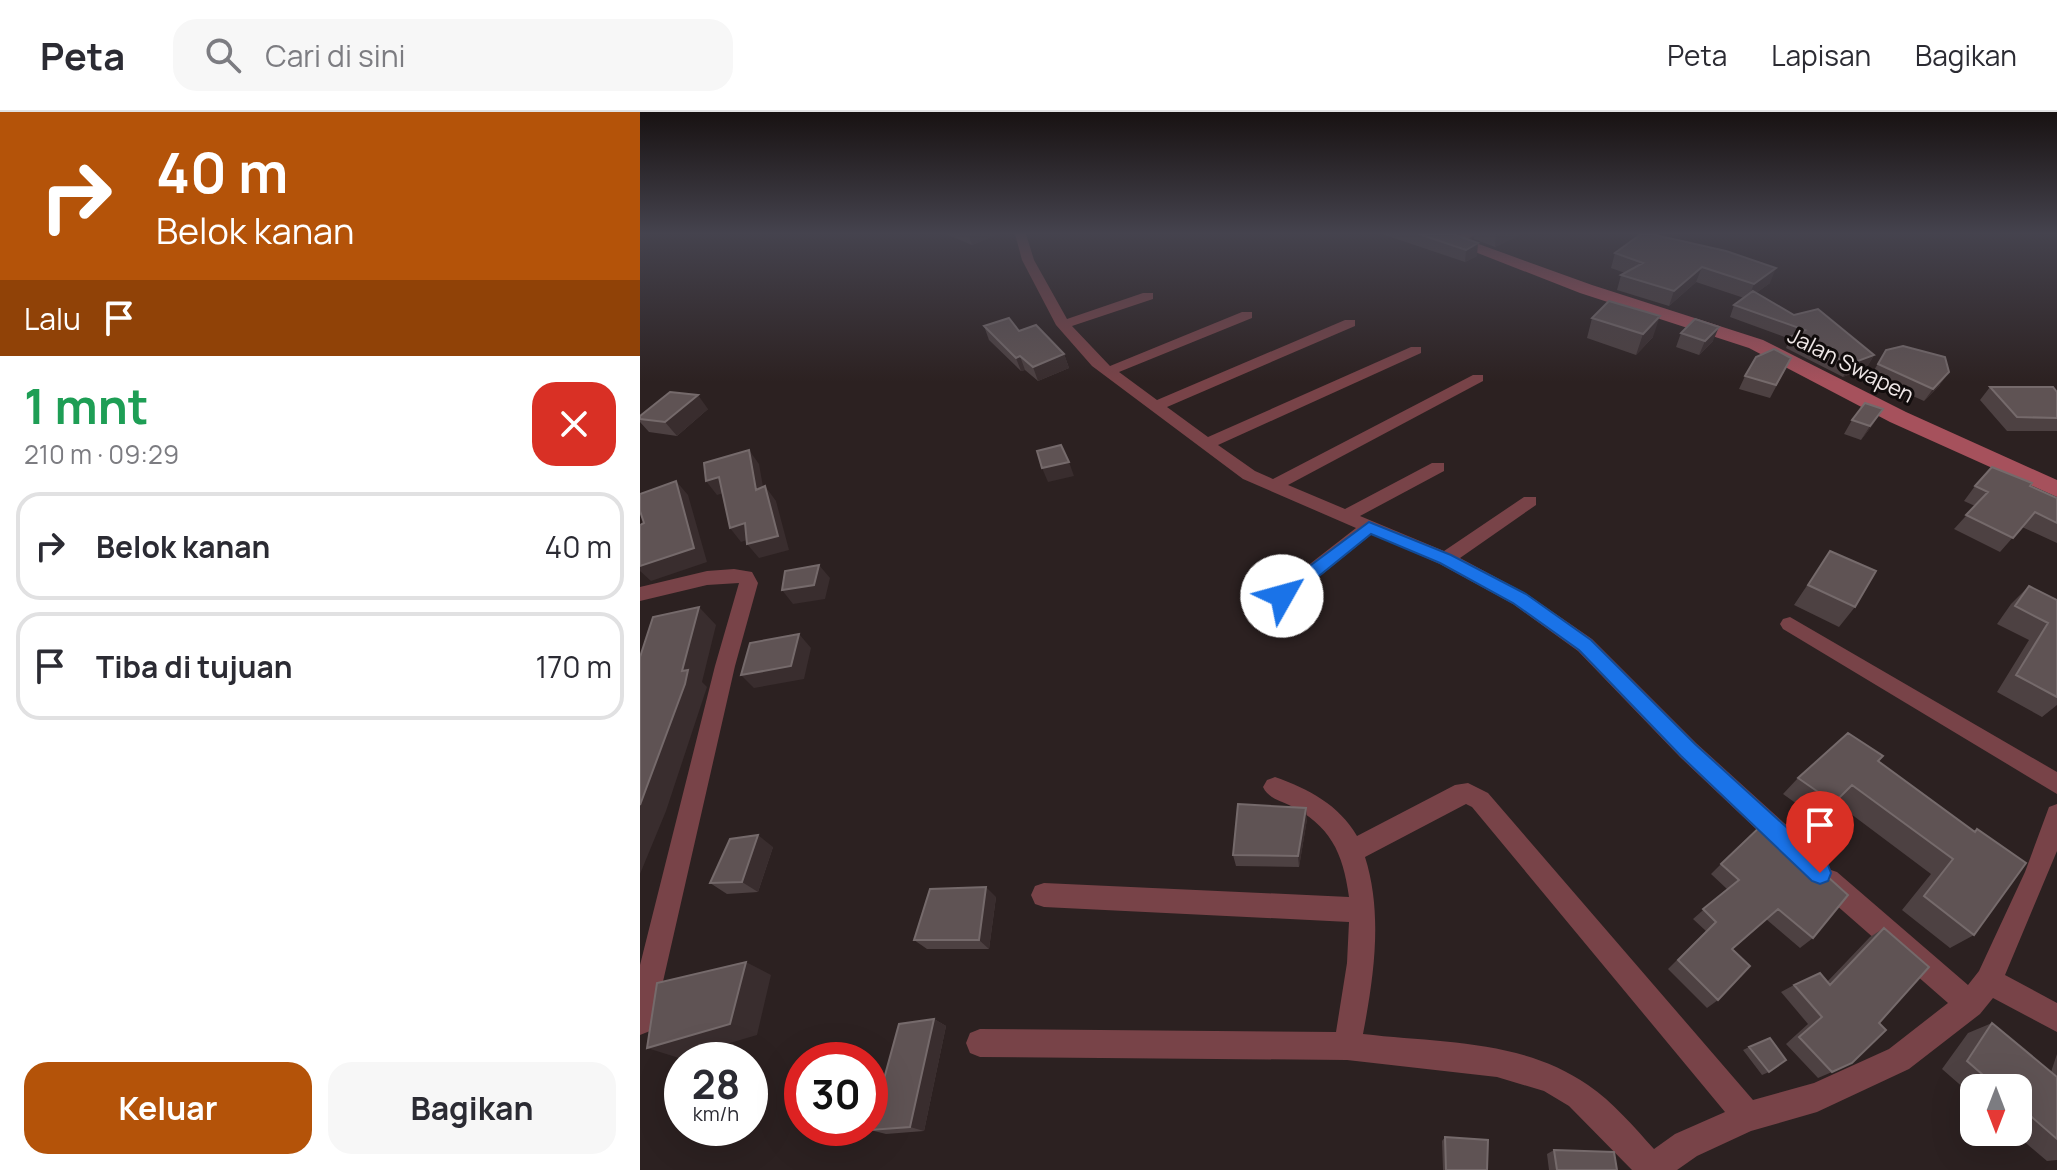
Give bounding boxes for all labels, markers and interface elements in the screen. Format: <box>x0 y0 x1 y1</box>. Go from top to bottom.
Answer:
search box <box>173 19 733 91</box>
text: Peta <box>40 29 125 81</box>
icon: search <box>201 33 245 77</box>
text: Cari di sini <box>265 35 405 76</box>
text: Peta <box>1667 36 1727 74</box>
text: Lapisan <box>1771 36 1871 74</box>
text: Bagikan <box>1915 36 2017 74</box>
text: 40 m <box>156 133 288 210</box>
icon: right <box>24 144 128 248</box>
text: Belok kanan <box>156 206 355 255</box>
icon: arrive <box>97 296 141 340</box>
text: Lalu <box>24 298 81 339</box>
street label: Jalan Swapen <box>1783 320 1919 410</box>
text: 1 mnt <box>24 373 149 438</box>
button: close <box>532 382 616 466</box>
text: 210 m · 09:29 <box>24 436 179 472</box>
icon: right <box>28 524 72 568</box>
text: Belok kanan <box>96 526 270 567</box>
text: 40 m <box>545 526 612 567</box>
position arrow <box>1240 554 1324 638</box>
icon: arrive <box>28 644 72 688</box>
text: Tiba di tujuan <box>96 646 293 687</box>
text: 170 m <box>535 646 612 687</box>
pin <box>1786 791 1854 873</box>
icon: arrive <box>1798 803 1842 847</box>
speed limit sign: 30 <box>784 1042 888 1146</box>
text: 28 <box>692 1056 740 1111</box>
button: Keluar <box>24 1062 312 1154</box>
button: Bagikan <box>328 1062 616 1154</box>
north arrow <box>1960 1074 2032 1146</box>
map controls <box>1960 1074 2032 1146</box>
text: km/h <box>693 1100 739 1127</box>

